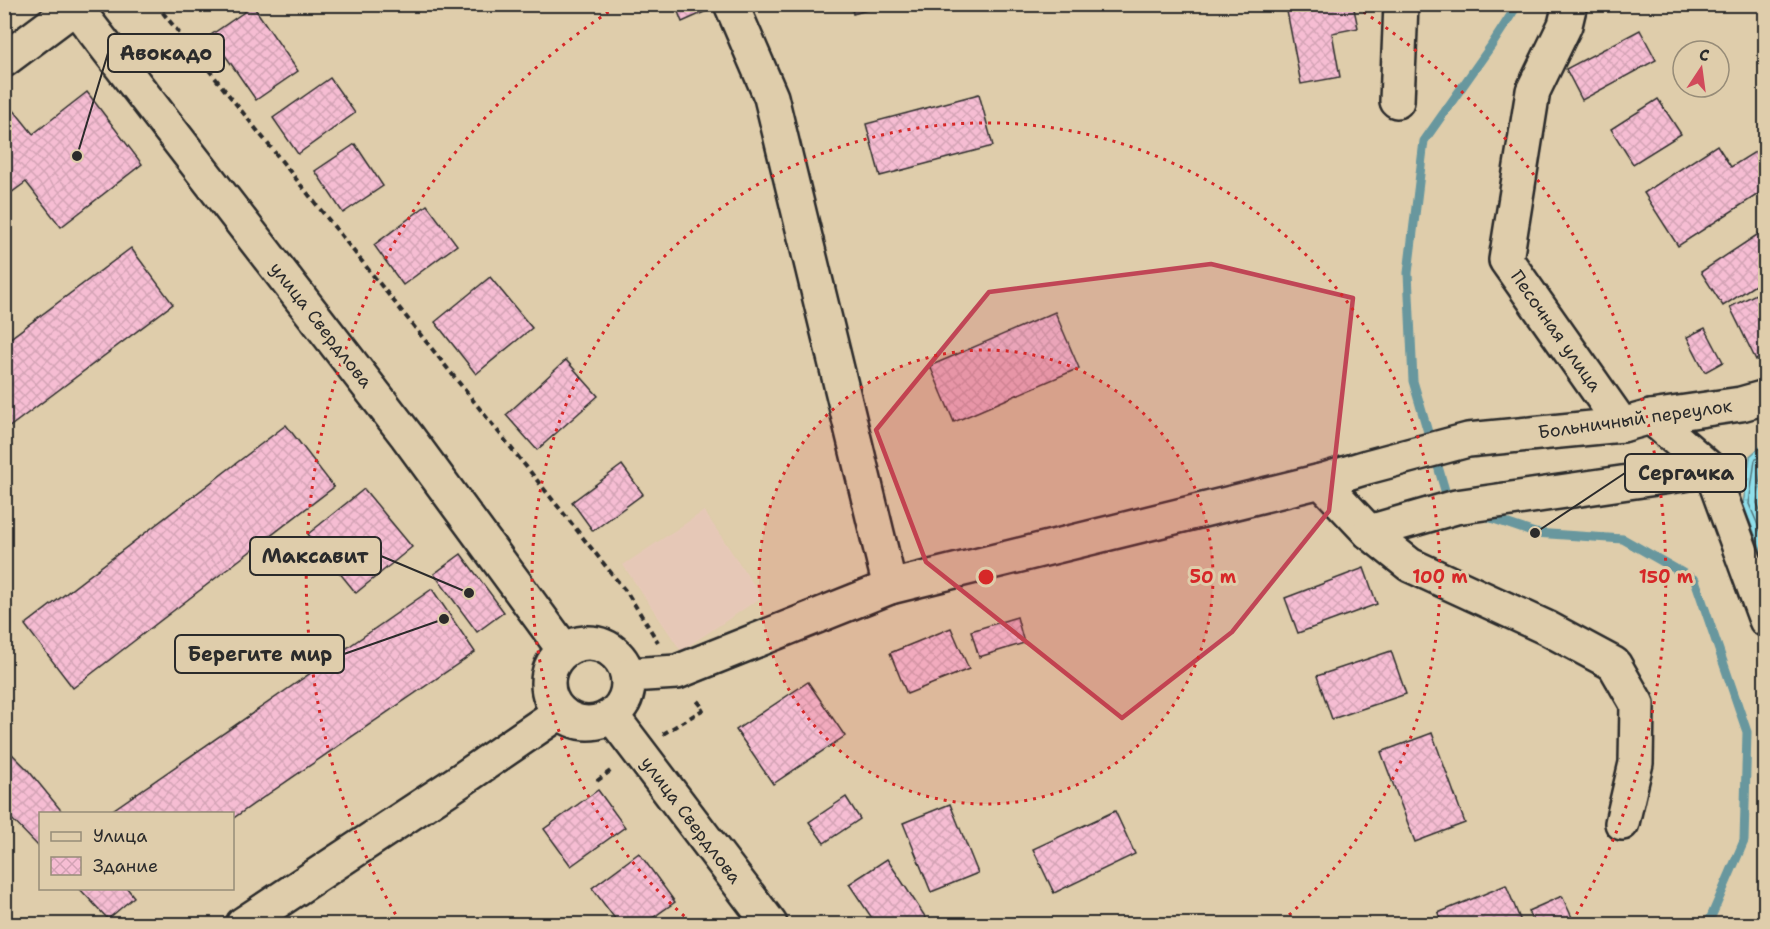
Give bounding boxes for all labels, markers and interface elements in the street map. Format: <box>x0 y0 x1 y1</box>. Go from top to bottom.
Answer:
callout: Авокадо <box>108 34 224 72</box>
north arrow <box>1671 39 1731 99</box>
text: Авокадо <box>120 40 212 66</box>
text: С <box>1697 44 1712 66</box>
street label: улица Свердлова <box>264 257 378 393</box>
street label: Песочная улица <box>1505 266 1607 396</box>
street label: Больничный переулок <box>1536 393 1734 444</box>
callout: Сергачка <box>1625 454 1746 492</box>
text: Сергачка <box>1638 460 1734 486</box>
callout: Максавит <box>250 537 381 575</box>
text: Максавит <box>261 543 369 569</box>
text: 50 m <box>1190 565 1237 589</box>
text: 100 m <box>1412 565 1468 589</box>
text: 150 m <box>1639 565 1694 589</box>
centre of rings <box>976 567 996 587</box>
callout: Берегите мир <box>175 635 344 673</box>
text: Берегите мир <box>188 641 332 667</box>
street label: улица Свердлова <box>635 751 747 889</box>
legend <box>39 812 234 890</box>
text: Улица <box>93 824 147 848</box>
text: Здание <box>93 854 158 878</box>

